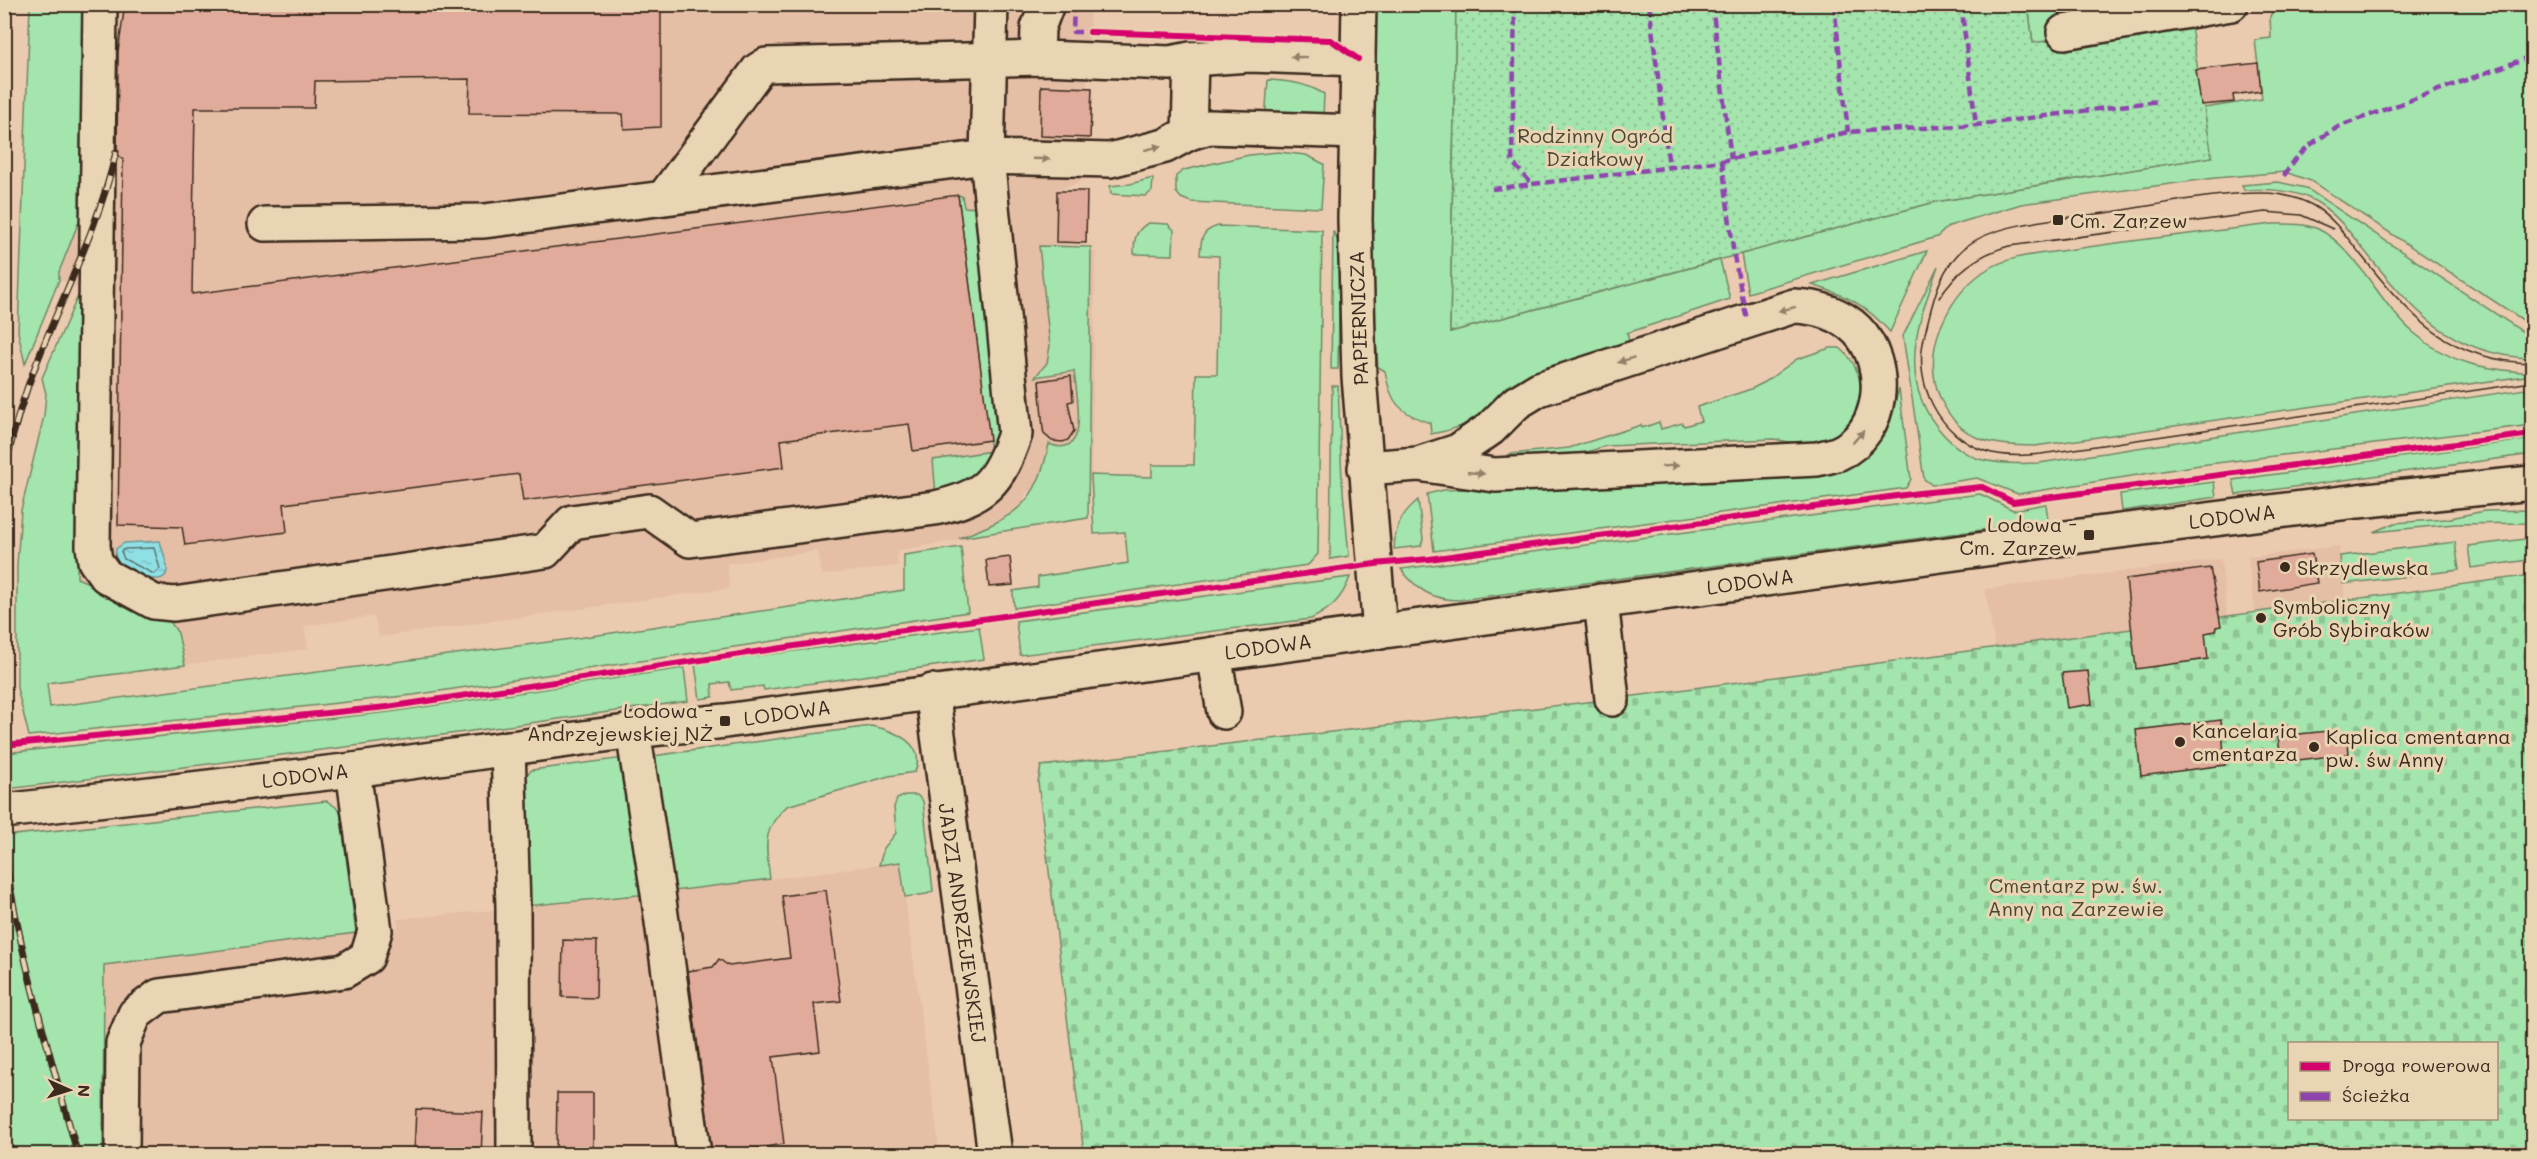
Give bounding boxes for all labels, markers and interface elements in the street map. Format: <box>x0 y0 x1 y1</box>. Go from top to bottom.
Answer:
one-way arrow <box>1290 53 1309 62</box>
park label: Rodzinny Ogród Działkowy <box>1517 122 1673 171</box>
one-way arrow <box>1144 143 1162 153</box>
one-way arrow <box>1032 154 1051 163</box>
place label: Cm. Zarzew <box>2070 207 2188 233</box>
marker: Cm. Zarzew <box>2051 213 2065 227</box>
street label: PAPIERNICZA <box>1343 250 1373 386</box>
one-way arrow <box>1778 304 1796 314</box>
one-way arrow <box>1617 356 1635 366</box>
one-way arrow <box>1851 429 1865 444</box>
one-way arrow <box>1661 462 1680 471</box>
one-way arrow <box>1466 468 1485 478</box>
street label: LODOWA <box>2187 498 2277 534</box>
place label: Lodowa - Cm. Zarzew <box>1959 511 2077 560</box>
marker: Lodowa - Cm. Zarzew <box>2082 528 2096 542</box>
place label: Skrzydlewska <box>2297 554 2429 580</box>
marker: Skrzydlewska <box>2278 560 2292 574</box>
street label: LODOWA <box>1705 562 1795 600</box>
place label: Symboliczny Grób Sybiraków <box>2273 593 2430 642</box>
marker: Symboliczny Grób Sybiraków <box>2254 611 2268 625</box>
street label: LODOWA <box>1223 627 1313 665</box>
street label: LODOWA <box>742 693 832 731</box>
place label: Lodowa - Andrzejewskiej NŻ <box>527 697 713 746</box>
marker: Lodowa - Andrzejewskiej NŻ <box>718 714 732 728</box>
place label: Kancelaria cmentarza <box>2192 717 2298 766</box>
place label: Kaplica cmentarna pw. św Anny <box>2326 723 2511 772</box>
marker: Kancelaria cmentarza <box>2173 735 2187 749</box>
marker: Kaplica cmentarna pw. św Anny <box>2307 740 2321 754</box>
street label: LODOWA <box>260 757 350 793</box>
street label: JADZI ANDRZEJEWSKIEJ <box>933 801 993 1045</box>
park label: Cmentarz pw. św. Anny na Zarzewie <box>1988 872 2164 921</box>
legend <box>2288 1042 2498 1120</box>
text: Droga rowerowa <box>2342 1053 2491 1077</box>
north arrow <box>39 1060 99 1120</box>
text: Ścieżka <box>2342 1083 2410 1107</box>
text: N <box>74 1084 95 1097</box>

